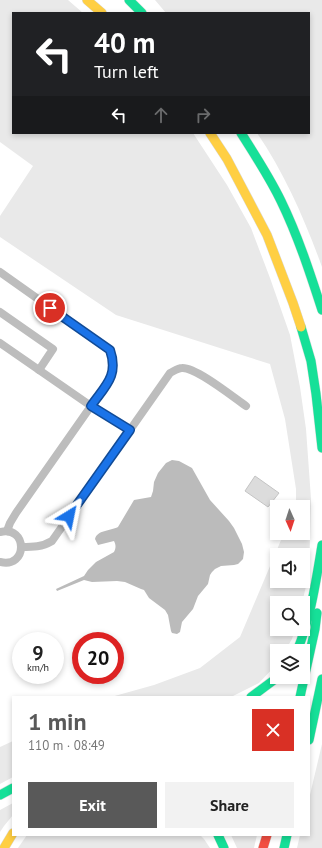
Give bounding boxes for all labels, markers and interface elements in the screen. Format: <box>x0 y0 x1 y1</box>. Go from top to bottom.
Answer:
text: 40 m <box>94 24 155 61</box>
icon: left <box>28 28 80 80</box>
text: Turn left <box>94 60 159 83</box>
icon: left <box>108 104 130 126</box>
icon: ahead <box>150 104 172 126</box>
icon: right <box>192 104 214 126</box>
pin <box>33 291 67 325</box>
icon: arrive <box>39 297 61 319</box>
position arrow <box>48 495 90 537</box>
north arrow <box>270 500 310 540</box>
map controls <box>270 500 310 684</box>
button: sound <box>270 548 310 588</box>
button: search <box>270 596 310 636</box>
speed limit sign: 20 <box>72 632 124 684</box>
text: 9 <box>32 640 44 666</box>
button: layers <box>270 644 310 684</box>
text: km/h <box>27 661 49 674</box>
text: 1 min <box>28 706 87 737</box>
button: close <box>252 709 294 751</box>
text: 110 m · 08:49 <box>28 737 105 754</box>
button: Exit <box>28 782 157 828</box>
button: Share <box>165 782 294 828</box>

